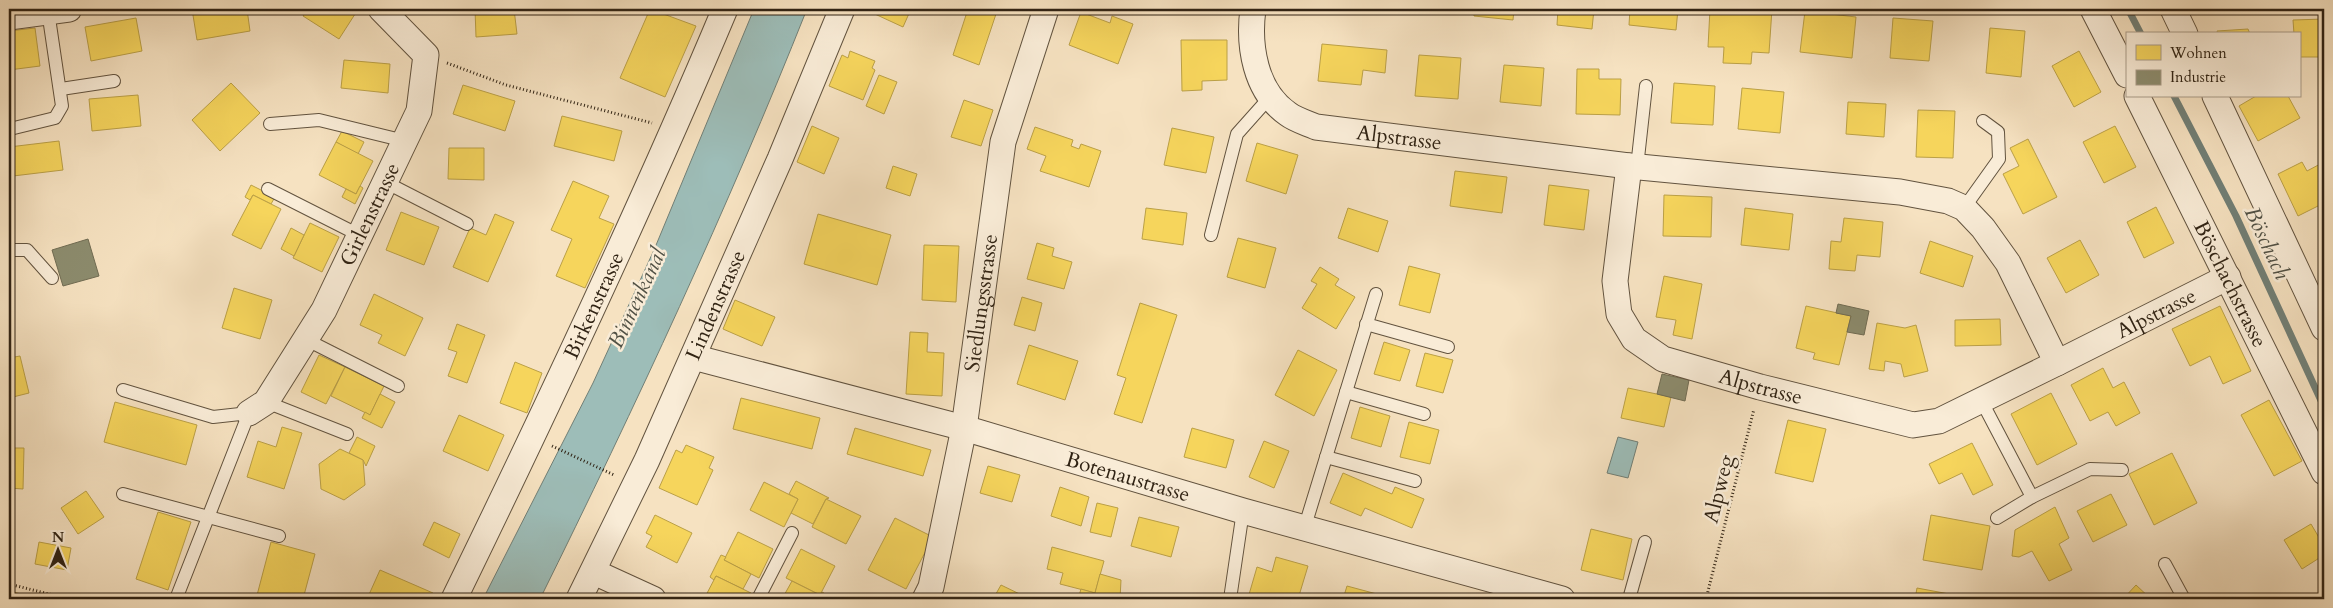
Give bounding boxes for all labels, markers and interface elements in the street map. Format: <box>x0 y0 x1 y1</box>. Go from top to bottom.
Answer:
legend <box>2126 32 2300 98</box>
text: Wohnen <box>2169 43 2227 63</box>
text: Industrie <box>2170 67 2226 87</box>
street label: Alpstrasse <box>1355 118 1443 157</box>
street label: Girlenstrasse <box>333 158 407 271</box>
water label: Böschach <box>2237 202 2297 285</box>
street label: Böschachstrasse <box>2187 216 2274 352</box>
street label: Siedlungsstrasse <box>957 232 1005 374</box>
water label: Binnenkanal <box>601 242 674 353</box>
street label: Lindenstrasse <box>678 246 752 365</box>
street label: Birkenstrasse <box>556 247 631 364</box>
street label: Alpstrasse <box>2111 281 2201 345</box>
street label: Alpstrasse <box>1715 361 1806 412</box>
street label: Botenaustrasse <box>1062 445 1193 509</box>
street label: Alpweg <box>1697 452 1742 526</box>
north arrow <box>32 526 82 576</box>
text: N <box>52 528 64 547</box>

